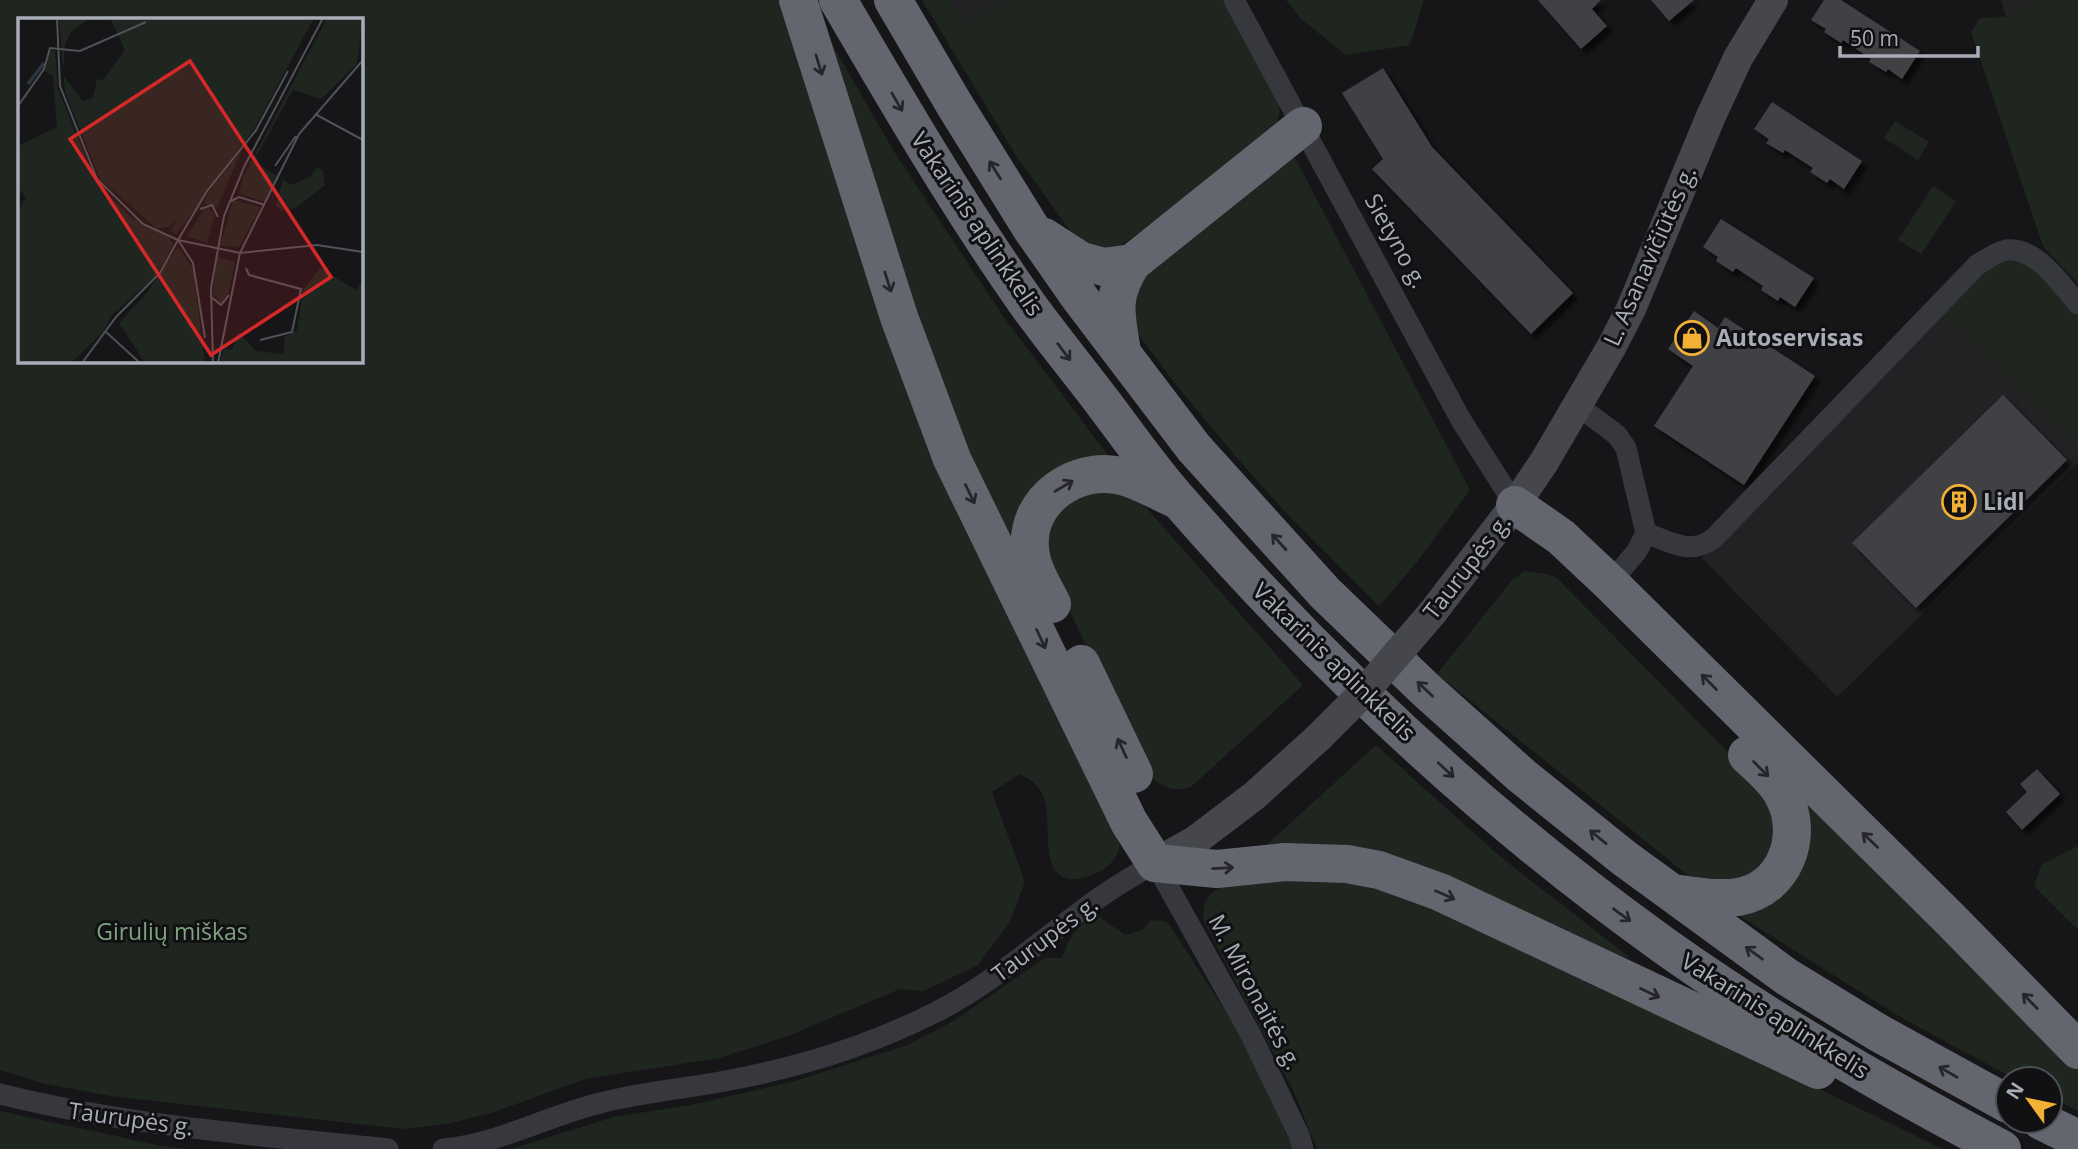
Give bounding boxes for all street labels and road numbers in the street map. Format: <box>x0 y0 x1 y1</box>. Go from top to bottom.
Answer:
street label: Vakarinis aplinkkelis <box>904 125 1051 322</box>
street label: L. Asanavičiūtės g. <box>1595 160 1703 351</box>
street label: Sietyno g. <box>1358 187 1436 294</box>
street label: Taurupės g. <box>1415 507 1517 626</box>
street label: Vakarinis aplinkkelis <box>1246 575 1423 748</box>
street label: Taurupės g. <box>985 888 1104 989</box>
street label: M. Mironaitės g. <box>1201 908 1310 1075</box>
street label: Vakarinis aplinkkelis <box>1676 944 1875 1086</box>
street label: Taurupės g. <box>67 1093 196 1143</box>

